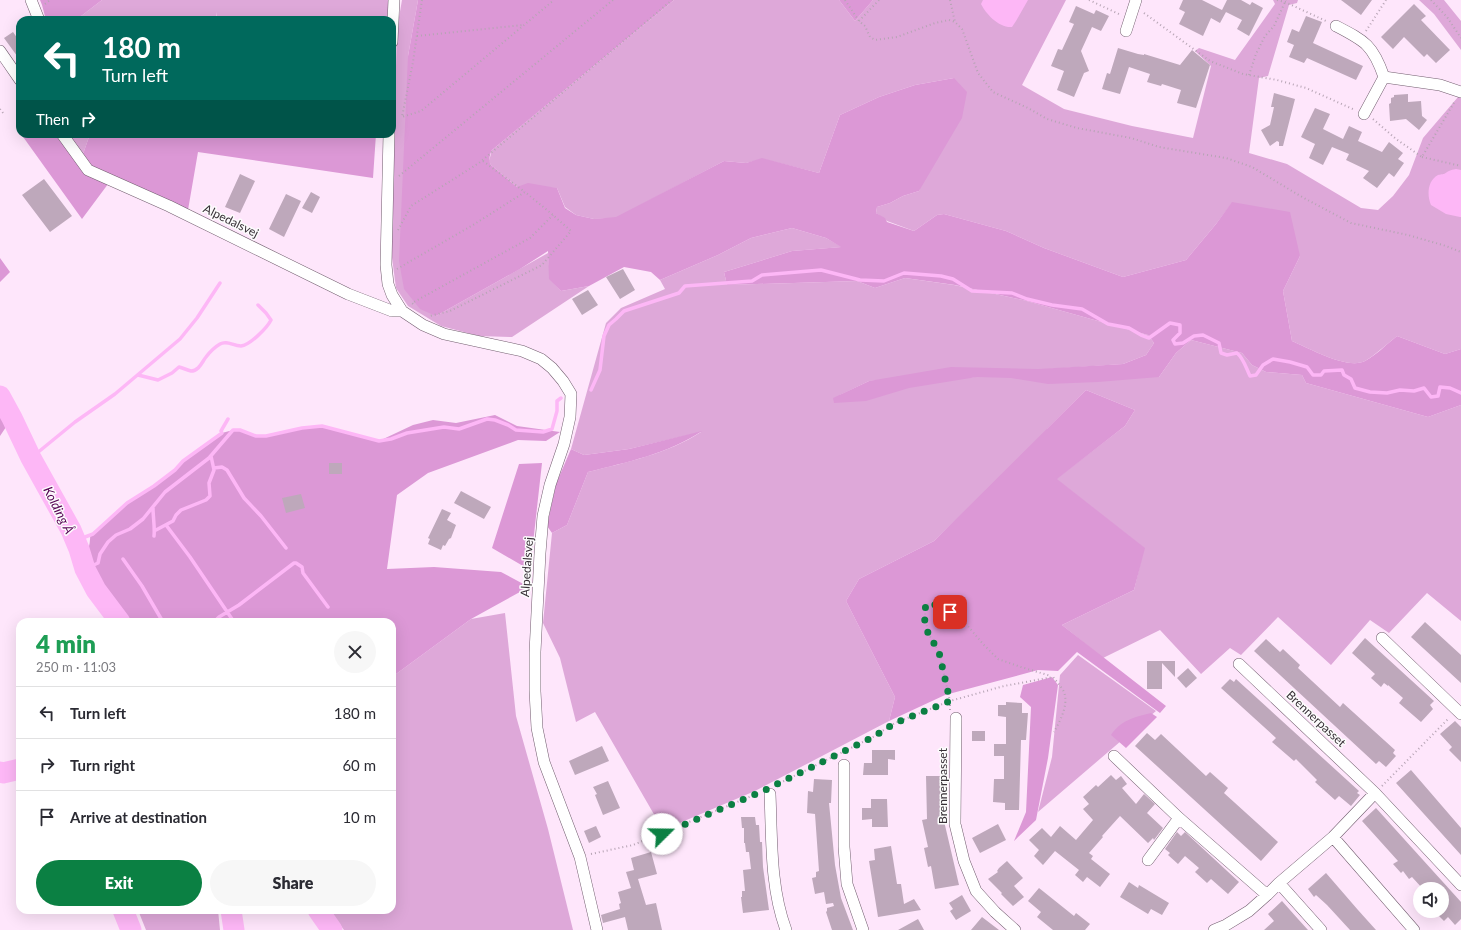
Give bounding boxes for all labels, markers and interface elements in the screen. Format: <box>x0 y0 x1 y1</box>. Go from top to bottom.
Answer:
text: 180 m <box>102 30 181 64</box>
icon: left <box>36 32 88 84</box>
text: Turn left <box>102 64 168 86</box>
icon: right <box>77 108 99 130</box>
text: Then <box>36 110 69 128</box>
street label: Alpedalsvej <box>201 201 262 240</box>
water label: Kolding Å <box>40 484 78 536</box>
street label: Alpedalsvej <box>517 536 536 597</box>
pin <box>933 595 967 629</box>
icon: arrive <box>939 601 961 623</box>
text: 4 min <box>36 629 96 658</box>
button: close <box>334 631 376 673</box>
text: 250 m · 11:03 <box>36 659 116 675</box>
street label: Brennerpasset <box>1283 687 1350 750</box>
icon: left <box>36 702 58 724</box>
text: Turn left <box>70 704 126 722</box>
text: 180 m <box>334 704 376 722</box>
street label: Brennerpasset <box>935 747 950 824</box>
icon: right <box>36 754 58 776</box>
text: Turn right <box>70 756 135 774</box>
text: 60 m <box>342 756 376 774</box>
icon: arrive <box>36 806 58 828</box>
text: Arrive at destination <box>70 808 207 826</box>
text: 10 m <box>342 808 376 826</box>
position arrow <box>641 813 683 855</box>
button: Exit <box>36 860 202 906</box>
button: Share <box>210 860 376 906</box>
map controls <box>1413 882 1449 918</box>
button: sound <box>1413 882 1449 918</box>

